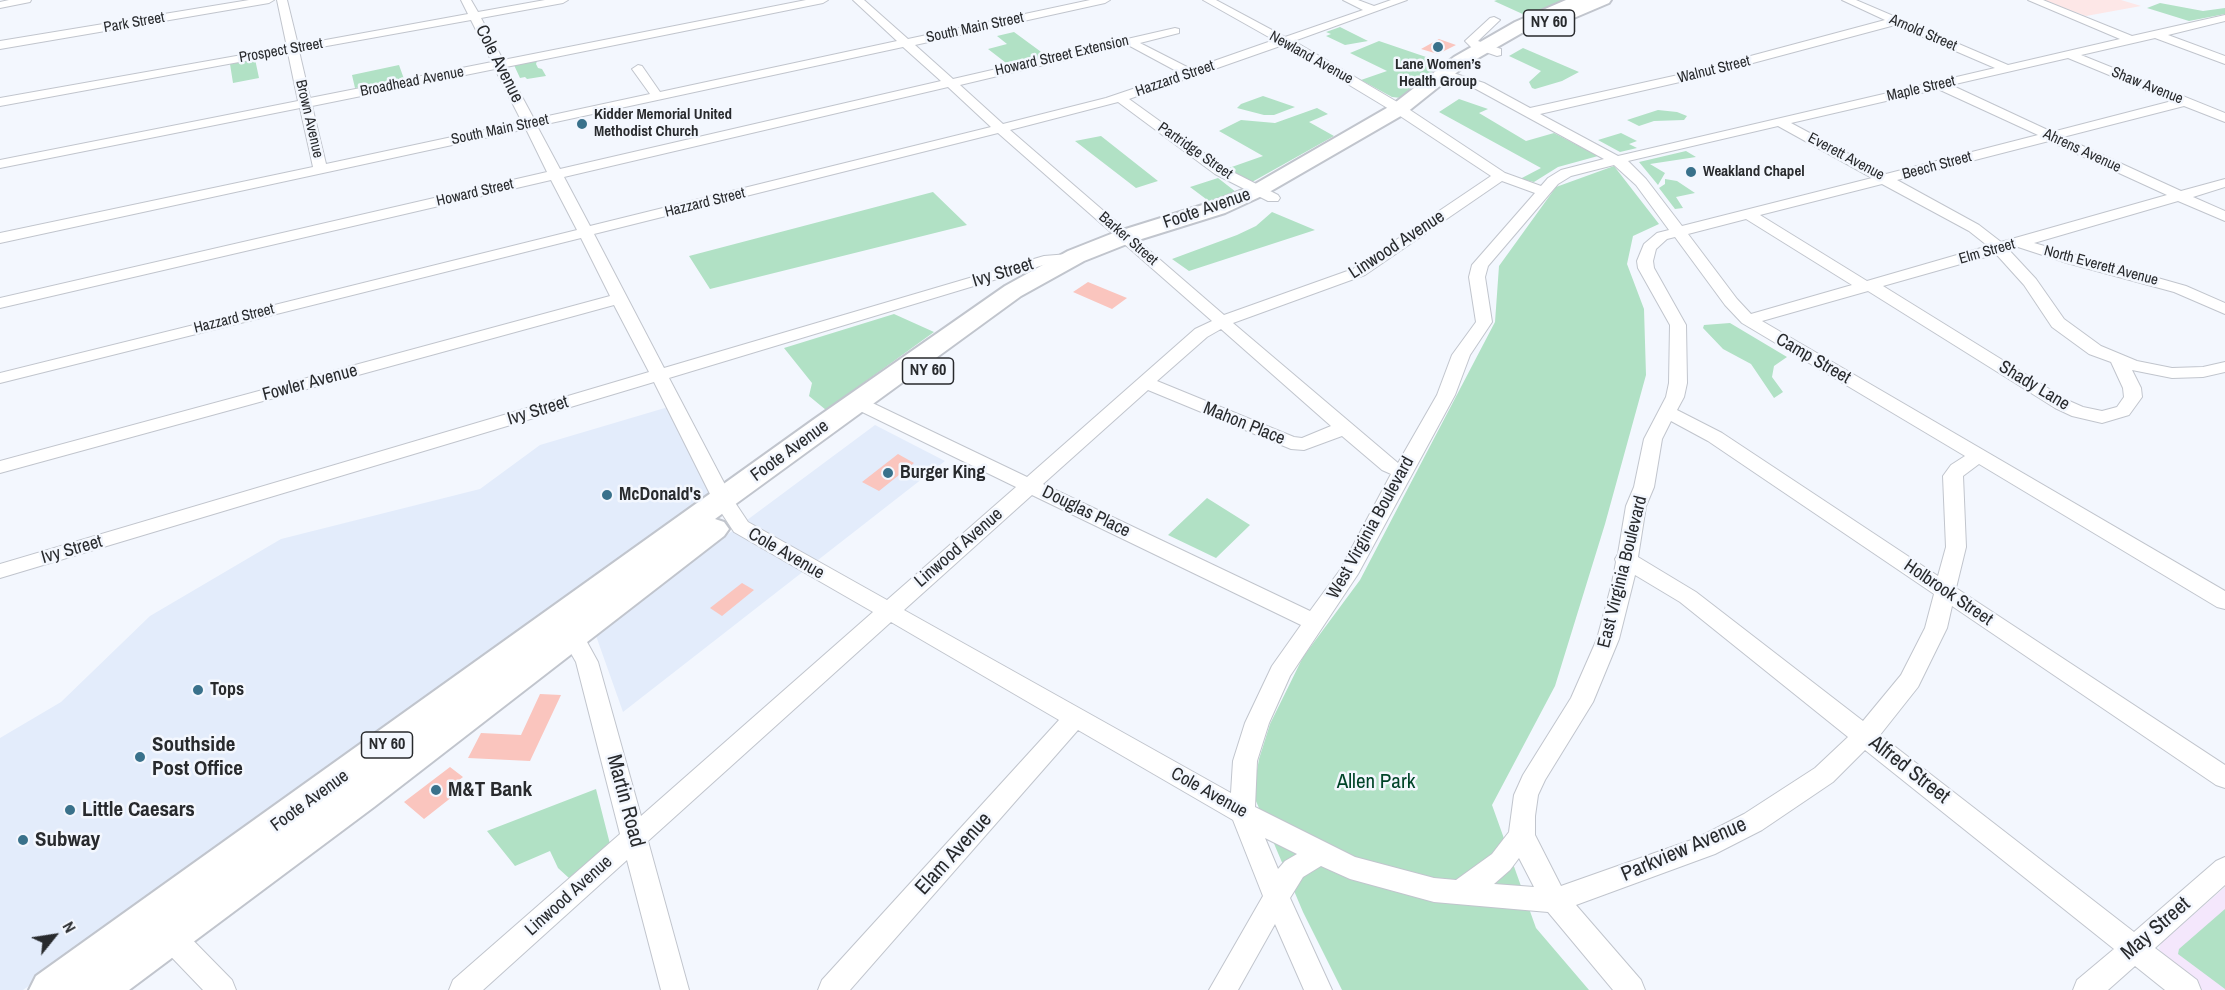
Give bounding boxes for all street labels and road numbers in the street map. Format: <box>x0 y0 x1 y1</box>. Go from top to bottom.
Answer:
street label: Park Street <box>102 9 166 37</box>
street label: South Main Street <box>925 9 1025 47</box>
road number: NY 60 <box>1524 10 1574 36</box>
street label: Arnold Street <box>1886 11 1960 55</box>
street label: Cole Avenue <box>470 22 528 106</box>
street label: Newland Avenue <box>1266 28 1356 88</box>
street label: Howard Street Extension <box>993 32 1131 80</box>
street label: Prospect Street <box>238 35 324 67</box>
street label: Walnut Street <box>1676 52 1752 88</box>
street label: Hazzard Street <box>1133 57 1217 101</box>
street label: Broadhead Avenue <box>359 63 465 101</box>
street label: Shaw Avenue <box>2109 63 2185 109</box>
street label: Maple Street <box>1885 72 1957 106</box>
street label: Brown Avenue <box>291 78 327 160</box>
street label: South Main Street <box>450 111 550 149</box>
street label: Partridge Street <box>1154 119 1236 183</box>
street label: Ahrens Avenue <box>2040 125 2124 177</box>
street label: Everett Avenue <box>1805 129 1887 185</box>
street label: Beech Street <box>1900 148 1974 184</box>
street label: Howard Street <box>435 175 515 211</box>
street label: Hazzard Street <box>663 184 747 222</box>
street label: Foote Avenue <box>1160 184 1254 234</box>
street label: Linwood Avenue <box>1345 206 1449 284</box>
street label: Barker Street <box>1095 208 1161 270</box>
street label: Elm Street <box>1957 235 2017 269</box>
street label: North Everett Avenue <box>2042 242 2160 290</box>
street label: Ivy Street <box>970 254 1036 292</box>
street label: Hazzard Street <box>192 300 276 338</box>
street label: Camp Street <box>1772 329 1854 389</box>
street label: Shady Lane <box>1995 356 2073 416</box>
road number: NY 60 <box>902 358 954 384</box>
street label: Fowler Avenue <box>260 360 360 406</box>
street label: Ivy Street <box>505 392 571 430</box>
street label: Mahon Place <box>1200 398 1288 450</box>
street label: Foote Avenue <box>747 416 833 486</box>
street label: West Virginia Boulevard <box>1323 453 1419 603</box>
street label: Douglas Place <box>1038 481 1134 543</box>
street label: East Virginia Boulevard <box>1594 494 1652 650</box>
street label: Linwood Avenue <box>911 504 1007 592</box>
street label: Cole Avenue <box>744 524 828 584</box>
street label: Ivy Street <box>39 531 105 569</box>
street label: Holbrook Street <box>1899 555 1997 631</box>
street label: Alfred Street <box>1864 731 1954 809</box>
road number: NY 60 <box>362 732 412 758</box>
street label: Martin Road <box>601 752 649 850</box>
street label: Cole Avenue <box>1167 763 1251 823</box>
street label: Foote Avenue <box>267 766 353 836</box>
street label: Elam Avenue <box>910 808 998 900</box>
street label: Parkview Avenue <box>1618 812 1750 888</box>
street label: Linwood Avenue <box>521 851 617 941</box>
street label: May Street <box>2116 892 2196 966</box>

